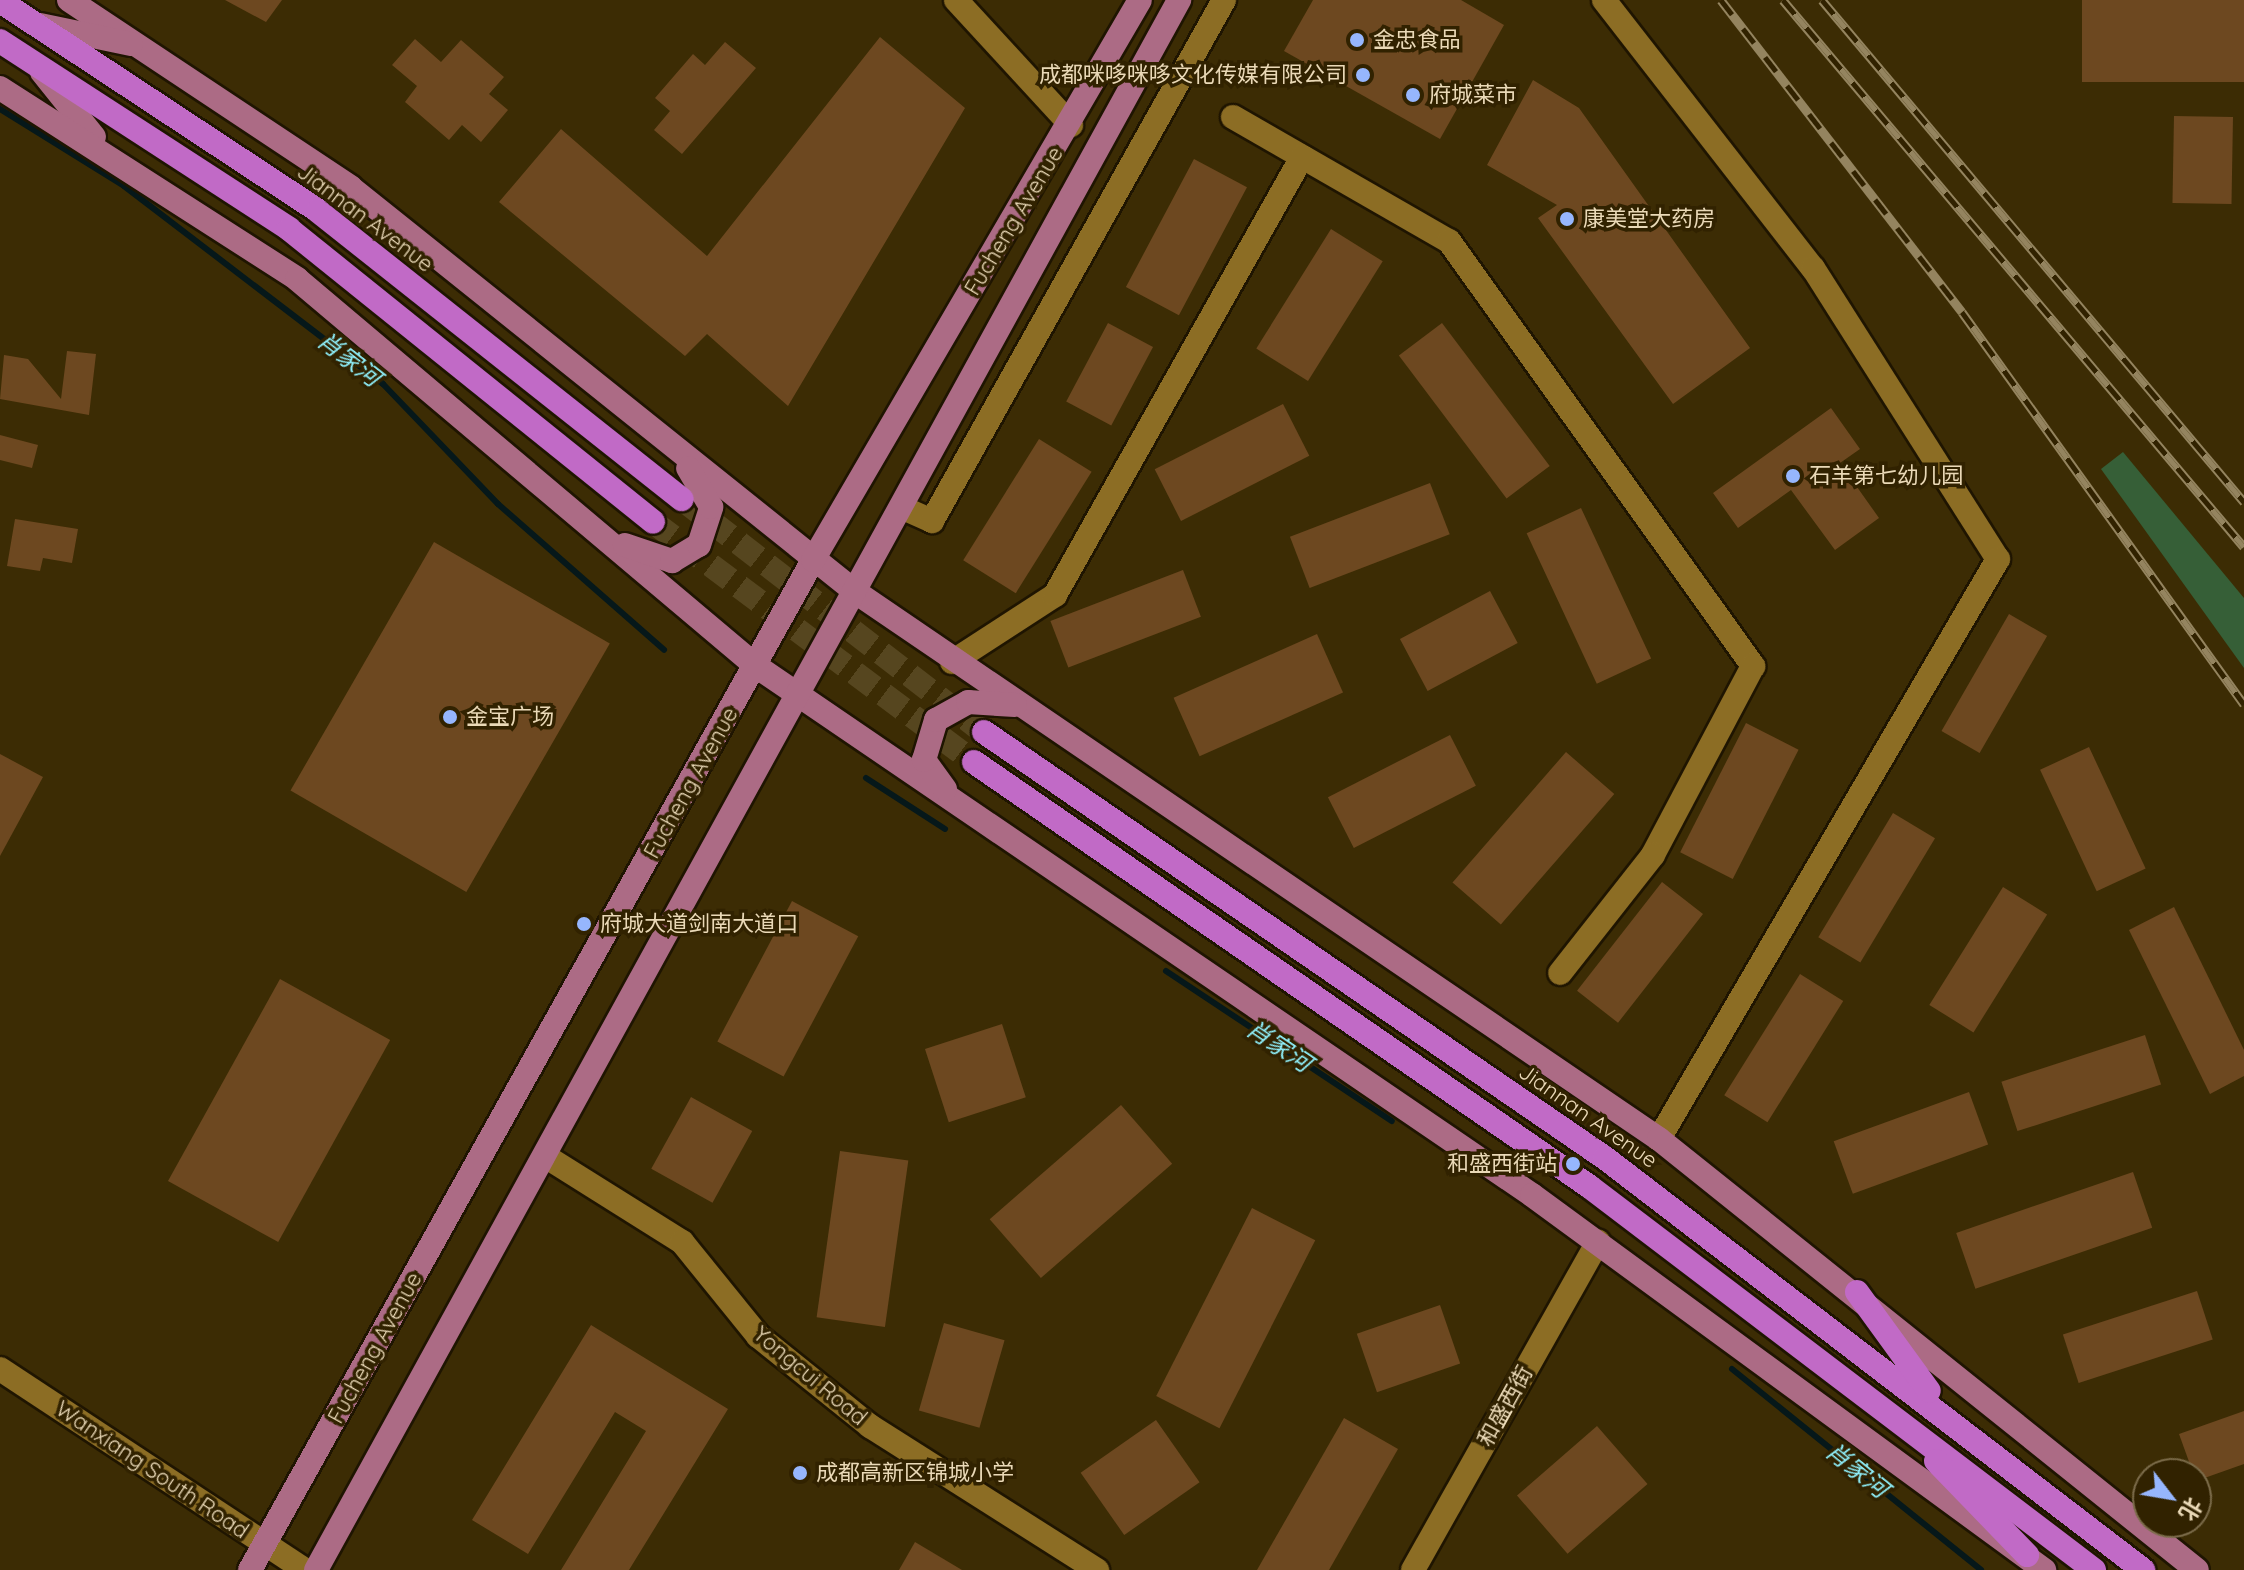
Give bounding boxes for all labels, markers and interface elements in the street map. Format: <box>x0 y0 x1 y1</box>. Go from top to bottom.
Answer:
place label: 金忠食品 <box>1373 27 1461 53</box>
marker: 金忠食品 <box>1348 31 1366 49</box>
place label: 成都咪哆咪哆文化传媒有限公司 <box>1039 62 1347 88</box>
marker: 成都咪哆咪哆文化传媒有限公司 <box>1354 66 1372 84</box>
place label: 府城菜市 <box>1429 82 1517 108</box>
marker: 府城菜市 <box>1404 86 1422 104</box>
street label: Fucheng Avenue <box>959 142 1069 300</box>
street label: Jiannan Avenue <box>292 158 438 278</box>
place label: 康美堂大药房 <box>1583 206 1715 232</box>
marker: 康美堂大药房 <box>1558 210 1576 228</box>
water label: 肖家河 <box>312 325 386 393</box>
place label: 石羊第七幼儿园 <box>1809 463 1963 489</box>
marker: 石羊第七幼儿园 <box>1784 467 1802 485</box>
street label: Fucheng Avenue <box>639 703 743 863</box>
place label: 金宝广场 <box>466 704 554 730</box>
marker: 金宝广场 <box>441 708 459 726</box>
place label: 府城大道剑南大道口 <box>600 911 798 937</box>
marker: 府城大道剑南大道口 <box>575 915 593 933</box>
water label: 肖家河 <box>1241 1014 1317 1078</box>
street label: Jiannan Avenue <box>1514 1058 1662 1174</box>
place label: 和盛西街站 <box>1447 1151 1557 1177</box>
marker: 和盛西街站 <box>1564 1155 1582 1173</box>
street label: Fucheng Avenue <box>323 1268 427 1428</box>
street label: Yongcui Road <box>748 1321 872 1431</box>
street label: 和盛西街 <box>1472 1361 1538 1451</box>
street label: Wanxiang South Road <box>51 1396 253 1544</box>
water label: 肖家河 <box>1820 1436 1894 1504</box>
north arrow <box>2132 1458 2212 1538</box>
place label: 成都高新区锦城小学 <box>816 1460 1014 1486</box>
marker: 成都高新区锦城小学 <box>791 1464 809 1482</box>
text: 北 <box>2173 1493 2209 1526</box>

